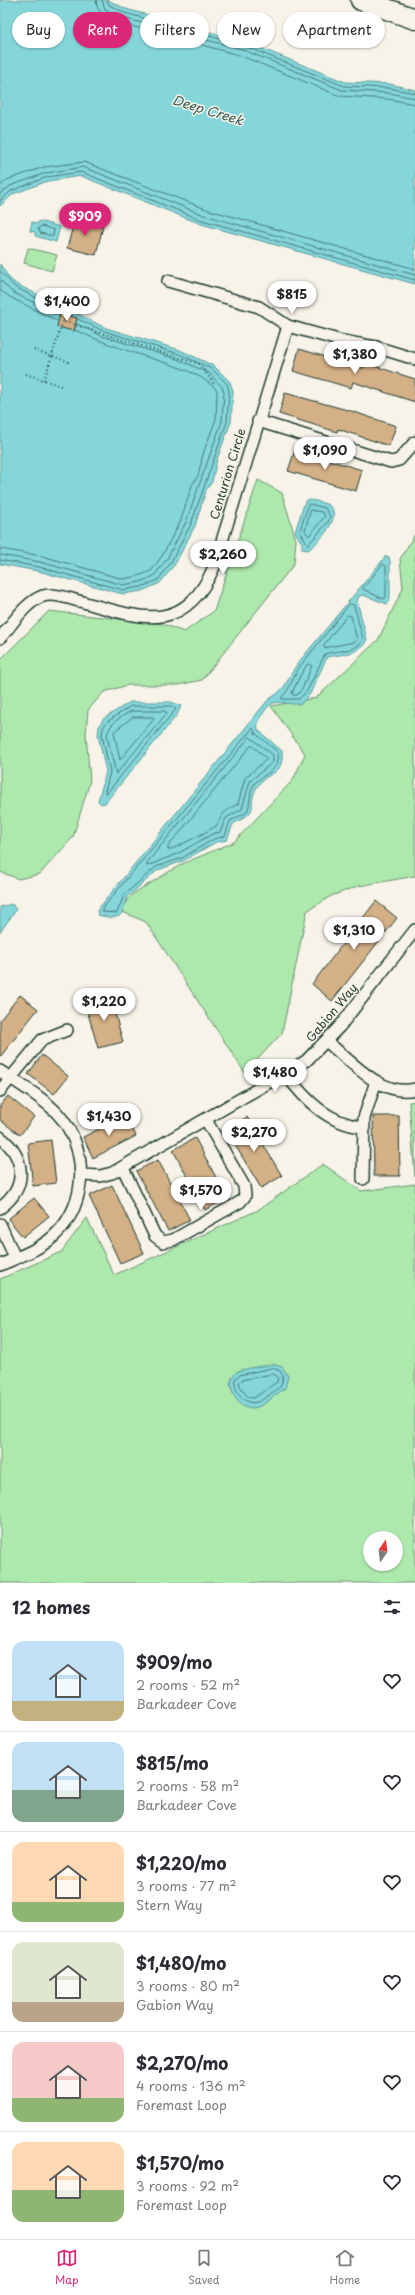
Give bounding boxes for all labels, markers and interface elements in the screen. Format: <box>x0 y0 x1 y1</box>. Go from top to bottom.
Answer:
chip: Buy <box>12 12 65 48</box>
chip: Rent <box>73 12 132 48</box>
chip: Filters <box>140 12 209 48</box>
chip: New <box>217 12 275 48</box>
chip: Apartment <box>283 12 385 48</box>
water label: Deep Creek <box>170 90 247 130</box>
pin: $909 <box>61 203 109 237</box>
text: $909 <box>68 206 102 225</box>
pin: $815 <box>268 281 316 315</box>
text: $815 <box>277 284 307 303</box>
pin: $1,400 <box>34 288 100 322</box>
text: $1,400 <box>44 291 90 310</box>
pin: $1,380 <box>322 341 388 375</box>
text: $1,380 <box>333 344 377 363</box>
street label: Centurion Circle <box>205 426 250 522</box>
pin: $1,090 <box>292 437 358 471</box>
text: $1,090 <box>303 440 347 459</box>
pin: $2,260 <box>190 541 256 575</box>
text: $2,260 <box>199 544 247 563</box>
pin: $1,310 <box>321 917 387 951</box>
text: $1,310 <box>333 920 375 939</box>
street label: Gabion Way <box>301 979 361 1046</box>
pin: $1,220 <box>71 988 137 1022</box>
text: $1,220 <box>82 991 126 1010</box>
pin: $1,480 <box>242 1059 308 1093</box>
text: $1,480 <box>253 1062 297 1081</box>
pin: $1,430 <box>76 1103 142 1137</box>
text: $1,430 <box>87 1106 131 1125</box>
pin: $2,270 <box>221 1119 287 1153</box>
text: $2,270 <box>231 1122 277 1141</box>
pin: $1,570 <box>168 1177 234 1211</box>
text: $1,570 <box>180 1180 222 1199</box>
north arrow <box>363 1531 403 1571</box>
map controls <box>363 1531 403 1571</box>
text: 12 homes <box>12 1594 90 1620</box>
icon: filters <box>381 1596 403 1618</box>
text: $909/mo <box>136 1649 212 1675</box>
icon: home <box>44 1657 92 1705</box>
icon: heart <box>381 1670 403 1692</box>
text: 2 rooms · 52 m² <box>136 1675 240 1694</box>
text: Barkadeer Cove <box>136 1694 237 1713</box>
text: $815/mo <box>136 1750 209 1776</box>
icon: home <box>44 1758 92 1806</box>
icon: heart <box>381 1771 403 1793</box>
text: 2 rooms · 58 m² <box>136 1776 239 1795</box>
text: Barkadeer Cove <box>136 1795 237 1814</box>
text: $1,220/mo <box>136 1850 226 1876</box>
icon: home <box>44 1858 92 1906</box>
icon: heart <box>381 1871 403 1893</box>
text: 3 rooms · 77 m² <box>136 1876 237 1895</box>
text: Stern Way <box>136 1895 203 1914</box>
text: $1,480/mo <box>136 1950 226 1976</box>
icon: home <box>44 1958 92 2006</box>
icon: heart <box>381 1971 403 1993</box>
text: 3 rooms · 80 m² <box>136 1976 240 1995</box>
text: Gabion Way <box>136 1995 214 2014</box>
text: $2,270/mo <box>136 2050 228 2076</box>
icon: home <box>44 2058 92 2106</box>
icon: heart <box>381 2071 403 2093</box>
text: 4 rooms · 136 m² <box>136 2076 246 2095</box>
text: Foremast Loop <box>136 2095 227 2114</box>
text: $1,570/mo <box>136 2150 224 2176</box>
icon: home <box>44 2158 92 2206</box>
icon: heart <box>381 2171 403 2193</box>
text: 3 rooms · 92 m² <box>136 2176 239 2195</box>
text: Foremast Loop <box>136 2195 227 2214</box>
tab: Map <box>55 2247 78 2288</box>
tab: Saved <box>188 2247 220 2288</box>
tab: Home <box>329 2247 360 2288</box>

